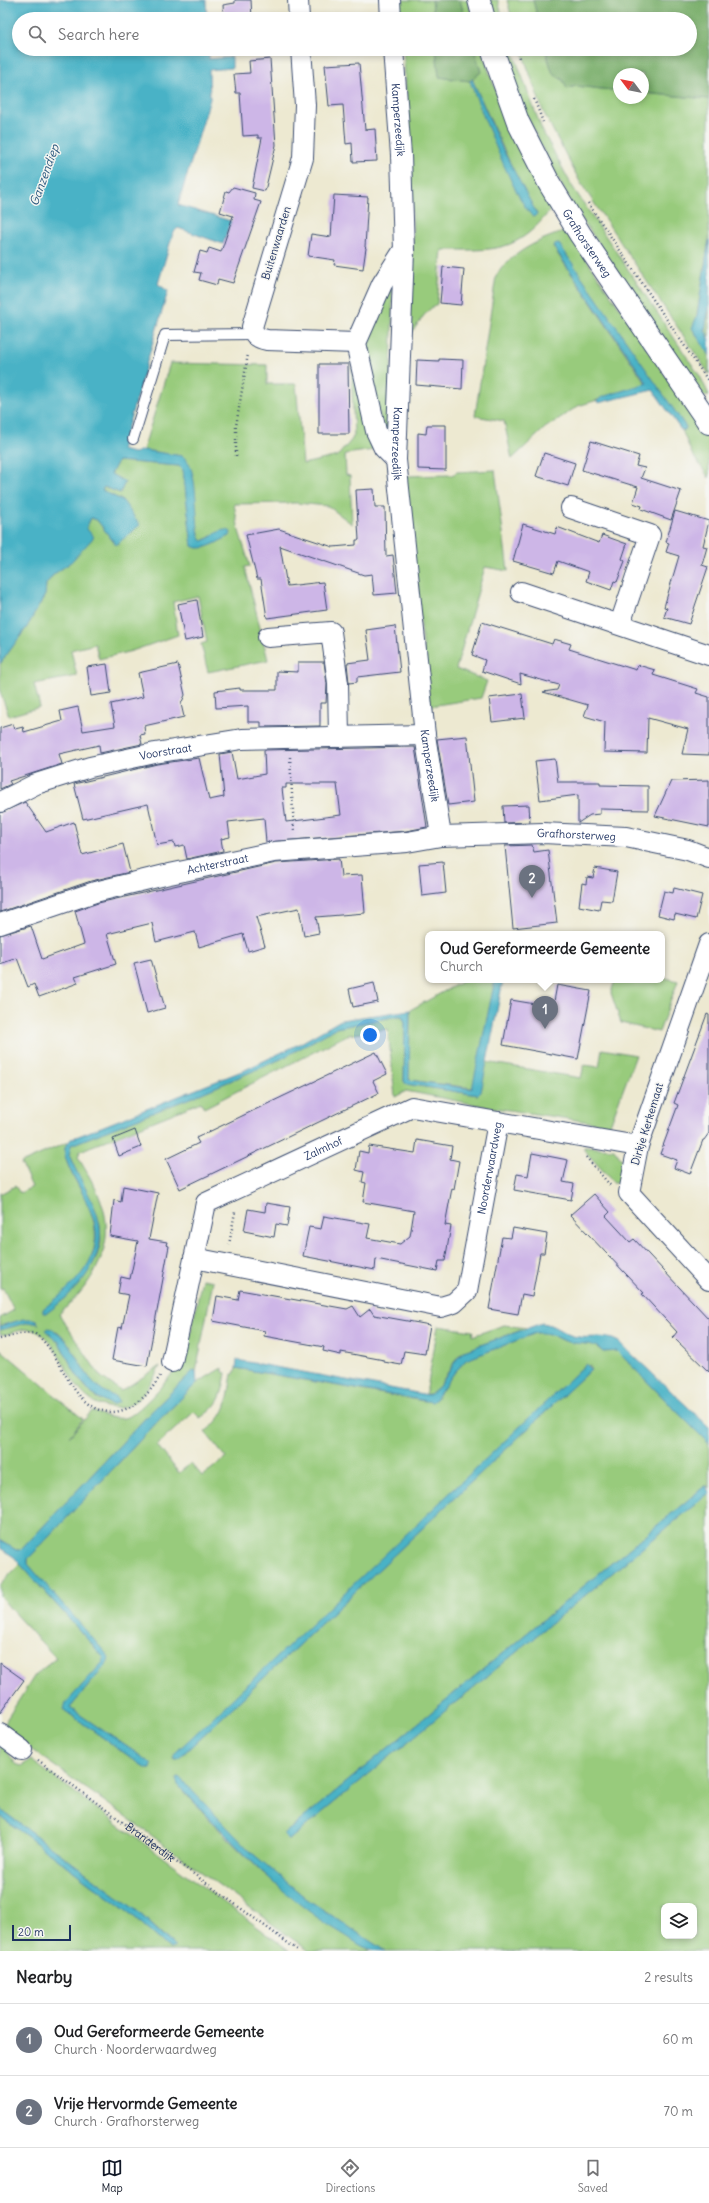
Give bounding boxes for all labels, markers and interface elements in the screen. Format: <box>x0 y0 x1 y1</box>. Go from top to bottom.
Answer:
search box <box>12 12 697 56</box>
icon: search <box>26 23 48 45</box>
text: Search here <box>58 25 139 44</box>
north arrow <box>613 68 649 104</box>
street label: Kamperzeedijk <box>389 83 408 157</box>
water label: Ganzendiep <box>26 141 62 208</box>
street label: Buitenwaarden <box>258 205 294 281</box>
street label: Grafhorsterweg <box>559 206 614 280</box>
street label: Kamperzeedijk <box>389 407 405 481</box>
street label: Kamperzeedijk <box>417 729 443 803</box>
street label: Voorstraat <box>138 740 193 763</box>
street label: Grafhorsterweg <box>537 826 616 844</box>
street label: Achterstraat <box>186 851 250 877</box>
pin: 2 <box>519 865 545 898</box>
popup <box>425 931 665 983</box>
text: Oud Gereformeerde Gemeente <box>440 939 650 958</box>
text: Church <box>440 958 483 975</box>
pin: 1 <box>532 996 558 1029</box>
your location <box>360 1025 380 1045</box>
street label: Dirkje Kerkemaat <box>628 1081 666 1167</box>
street label: Noorderwaardweg <box>474 1121 505 1216</box>
street label: Zalmhof <box>302 1133 345 1163</box>
street label: Branderdijk <box>123 1819 178 1865</box>
map controls <box>661 1903 697 1939</box>
button: layers <box>661 1903 697 1939</box>
scale bar <box>12 1923 71 1942</box>
text: 20 m <box>18 1925 44 1939</box>
text: Nearby <box>16 1966 72 1988</box>
text: 2 results <box>644 1969 693 1986</box>
text: Oud Gereformeerde Gemeente <box>54 2022 264 2041</box>
text: 1 <box>26 2031 32 2048</box>
text: 60 m <box>662 2031 693 2048</box>
text: Church · Noorderwaardweg <box>54 2041 217 2058</box>
text: Vrije Hervormde Gemeente <box>54 2094 237 2113</box>
text: 2 <box>25 2103 33 2120</box>
text: 70 m <box>664 2103 693 2120</box>
text: Church · Grafhorsterweg <box>54 2113 199 2130</box>
tab: Map <box>101 2157 123 2195</box>
tab: Directions <box>326 2157 375 2195</box>
tab: Saved <box>578 2157 608 2195</box>

